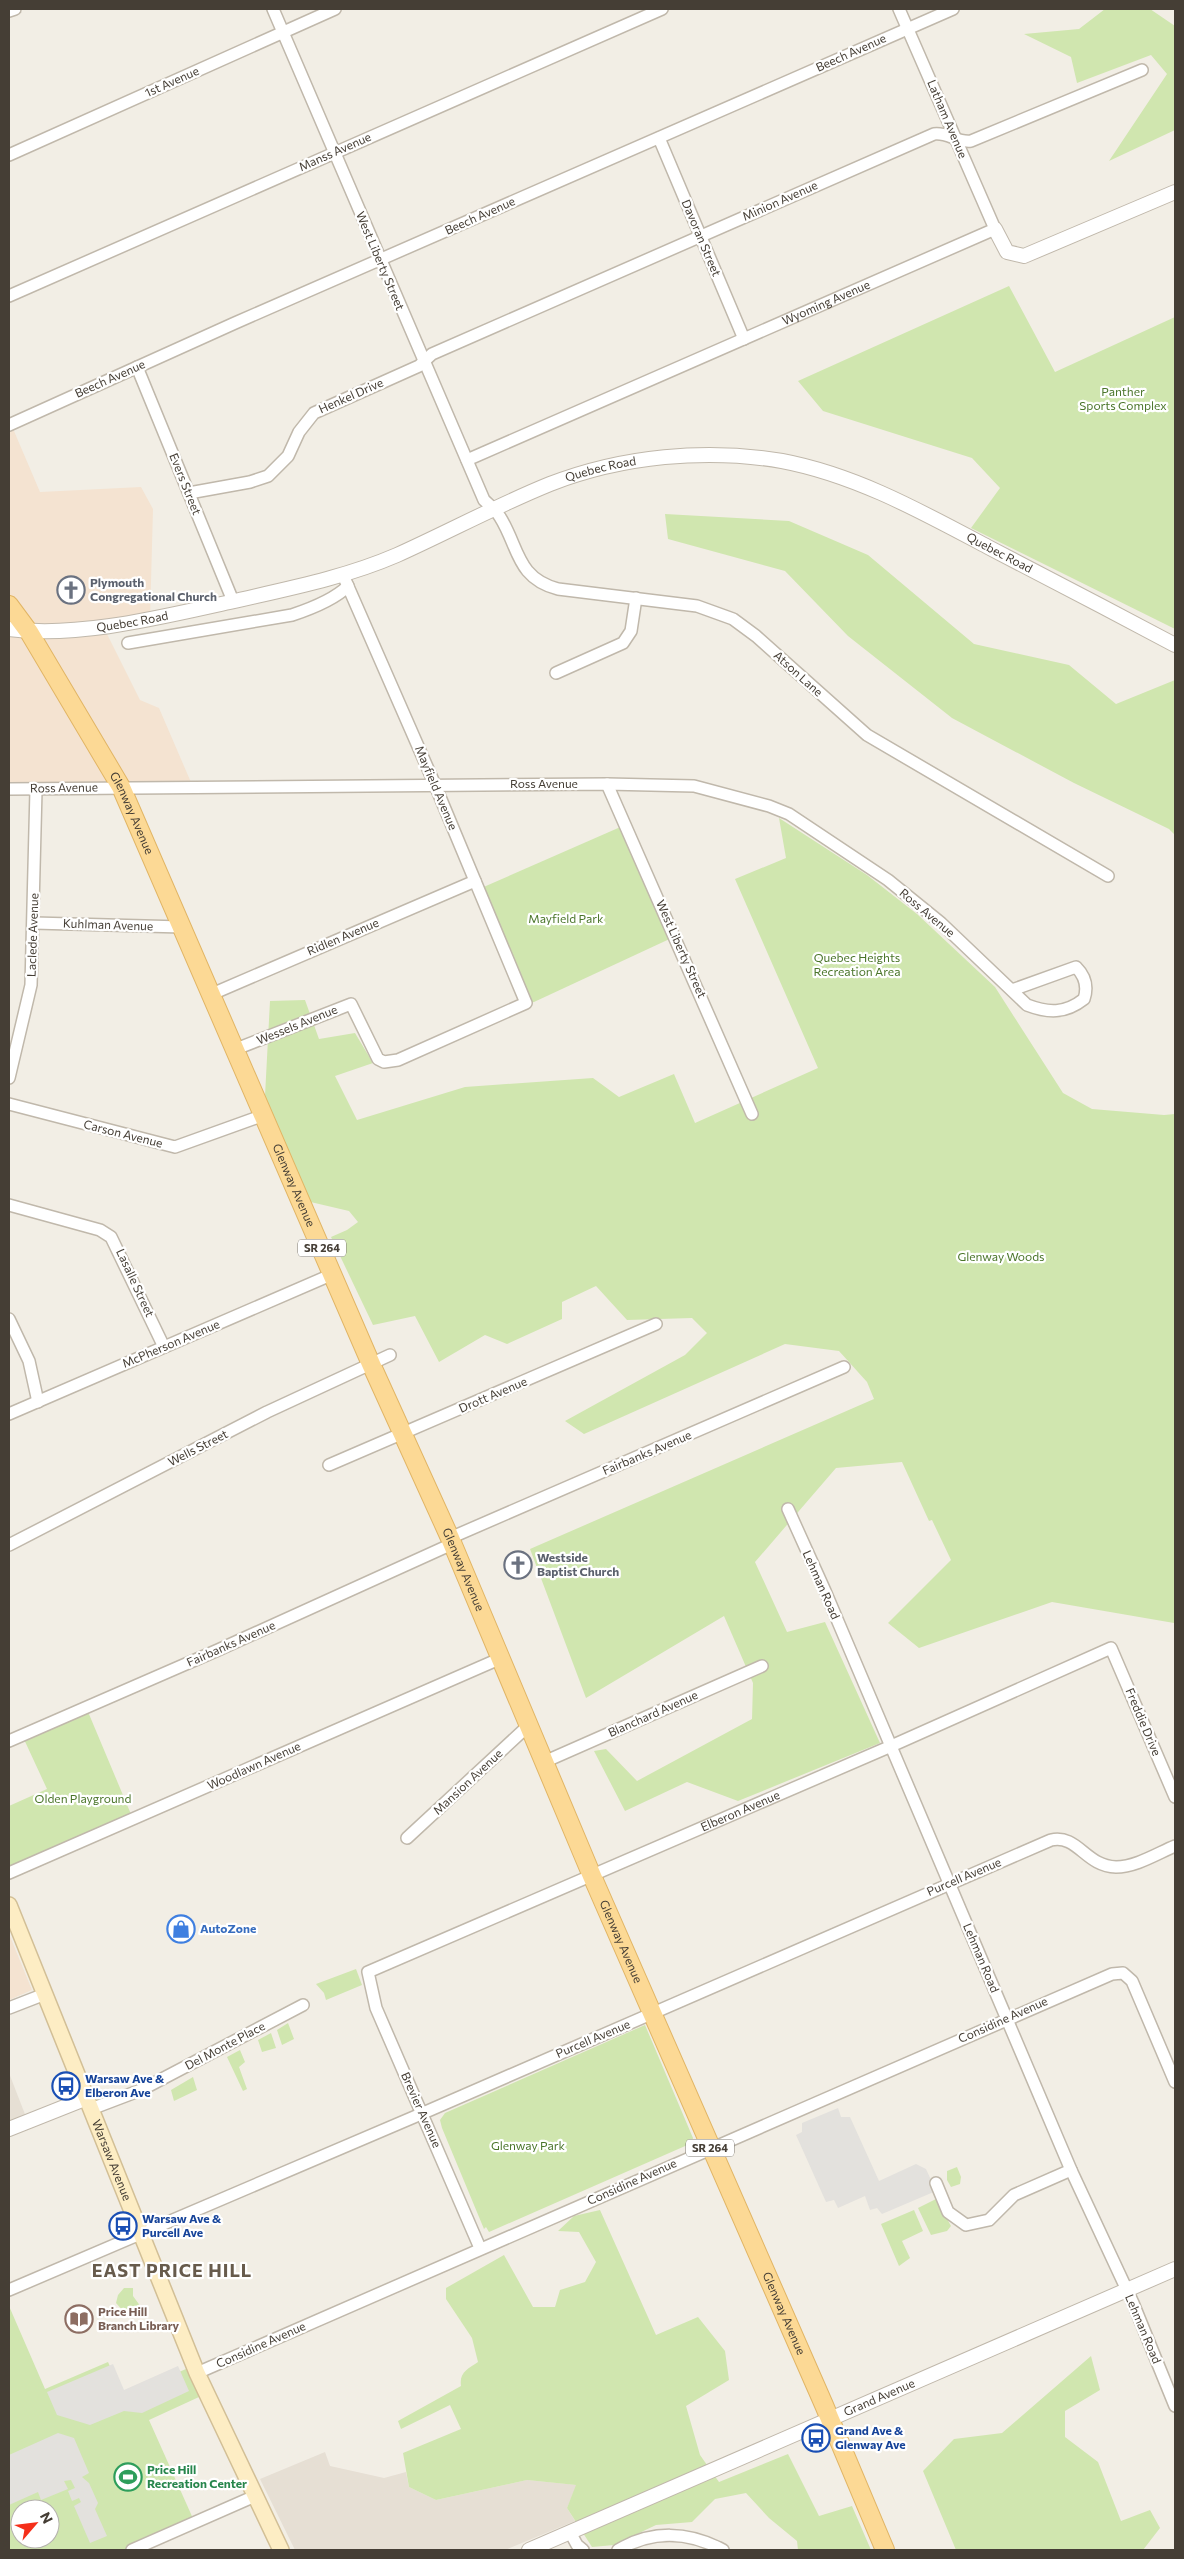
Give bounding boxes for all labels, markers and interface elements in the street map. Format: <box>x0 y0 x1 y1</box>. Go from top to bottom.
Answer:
street label: Beech Avenue <box>813 30 888 74</box>
street label: 1st Avenue <box>142 63 201 99</box>
street label: Latham Avenue <box>925 77 971 160</box>
street label: Manss Avenue <box>296 129 373 173</box>
street label: Minion Avenue <box>740 177 819 223</box>
street label: Beech Avenue <box>442 193 517 237</box>
street label: Davoran Street <box>679 197 724 278</box>
street label: West Liberty Street <box>354 209 408 312</box>
street label: Wyoming Avenue <box>780 277 872 327</box>
street label: Beech Avenue <box>72 356 147 400</box>
street label: Henkel Drive <box>316 375 385 416</box>
park label: Panther Sports Complex <box>1079 384 1167 412</box>
street label: Evers Street <box>167 451 205 517</box>
street label: Quebec Road <box>563 453 637 484</box>
street label: Quebec Road <box>964 529 1035 575</box>
church icon: Plymouth Congregational Church <box>56 575 86 605</box>
place label: Plymouth Congregational Church <box>90 575 217 603</box>
street label: Quebec Road <box>95 608 169 634</box>
street label: Atson Lane <box>771 648 826 699</box>
street label: Mayfield Avenue <box>413 743 461 832</box>
street label: Glenway Avenue <box>107 769 157 856</box>
street label: Ross Avenue <box>510 776 578 790</box>
street label: Ross Avenue <box>30 779 98 795</box>
street label: Ross Avenue <box>897 885 958 939</box>
street label: Laclede Avenue <box>24 893 40 977</box>
street label: West Liberty Street <box>654 897 710 1000</box>
park label: Mayfield Park <box>528 911 604 925</box>
street label: Kuhlman Avenue <box>63 915 153 933</box>
street label: Ridlen Avenue <box>305 915 381 957</box>
park label: Quebec Heights Recreation Area <box>814 950 900 978</box>
street label: Wessels Avenue <box>254 1002 339 1047</box>
street label: Carson Avenue <box>82 1116 164 1150</box>
street label: Glenway Avenue <box>270 1141 319 1229</box>
road number: SR 264 <box>298 1240 346 1256</box>
street label: Lasalle Street <box>114 1246 158 1319</box>
park label: Glenway Woods <box>957 1249 1045 1263</box>
street label: McPherson Avenue <box>120 1316 221 1370</box>
street label: Drott Avenue <box>456 1373 529 1415</box>
street label: Wells Street <box>165 1426 230 1468</box>
street label: Fairbanks Avenue <box>600 1427 693 1477</box>
street label: Glenway Avenue <box>440 1525 488 1613</box>
street label: Lehman Road <box>800 1548 843 1621</box>
church icon: Westside Baptist Church <box>503 1550 533 1580</box>
place label: Westside Baptist Church <box>537 1550 619 1578</box>
street label: Fairbanks Avenue <box>184 1617 277 1669</box>
street label: Freddie Drive <box>1123 1686 1164 1758</box>
street label: Blanchard Avenue <box>606 1687 700 1739</box>
street label: Woodlawn Avenue <box>205 1738 302 1792</box>
street label: Mansion Avenue <box>430 1746 505 1817</box>
street label: Elberon Avenue <box>698 1787 782 1834</box>
park label: Olden Playground <box>35 1791 131 1805</box>
street label: Purcell Avenue <box>924 1854 1003 1898</box>
street label: Glenway Avenue <box>597 1898 646 1985</box>
shop icon: AutoZone <box>166 1914 196 1944</box>
place label: AutoZone <box>200 1921 256 1935</box>
street label: Lehman Road <box>961 1921 1003 1994</box>
street label: Considine Avenue <box>956 1993 1049 2045</box>
street label: Purcell Avenue <box>553 2016 632 2060</box>
street label: Del Monte Place <box>182 2018 267 2072</box>
street label: Brevier Avenue <box>399 2070 445 2150</box>
bus stop icon: Warsaw Ave & Elberon Ave <box>51 2071 81 2101</box>
place label: Warsaw Ave & Elberon Ave <box>85 2071 165 2099</box>
street label: Warsaw Avenue <box>90 2117 135 2202</box>
park label: Glenway Park <box>491 2138 566 2152</box>
road number: SR 264 <box>686 2140 734 2156</box>
street label: Considine Avenue <box>585 2155 678 2207</box>
bus stop icon: Warsaw Ave & Purcell Ave <box>108 2211 138 2241</box>
place label: Warsaw Ave & Purcell Ave <box>142 2211 222 2239</box>
district label: EAST PRICE HILL <box>92 2259 252 2281</box>
street label: Glenway Avenue <box>760 2269 809 2357</box>
street label: Lehman Road <box>1123 2292 1165 2365</box>
library icon: Price Hill Branch Library <box>64 2304 94 2334</box>
place label: Price Hill Branch Library <box>98 2304 180 2332</box>
street label: Considine Avenue <box>214 2318 307 2370</box>
street label: Grand Avenue <box>841 2375 917 2418</box>
bus stop icon: Grand Ave & Glenway Ave <box>801 2423 831 2453</box>
place label: Grand Ave & Glenway Ave <box>835 2423 906 2451</box>
sports icon: Price Hill Recreation Center <box>113 2462 143 2492</box>
place label: Price Hill Recreation Center <box>147 2462 247 2490</box>
north arrow <box>10 2499 60 2549</box>
text: N <box>37 2509 57 2526</box>

